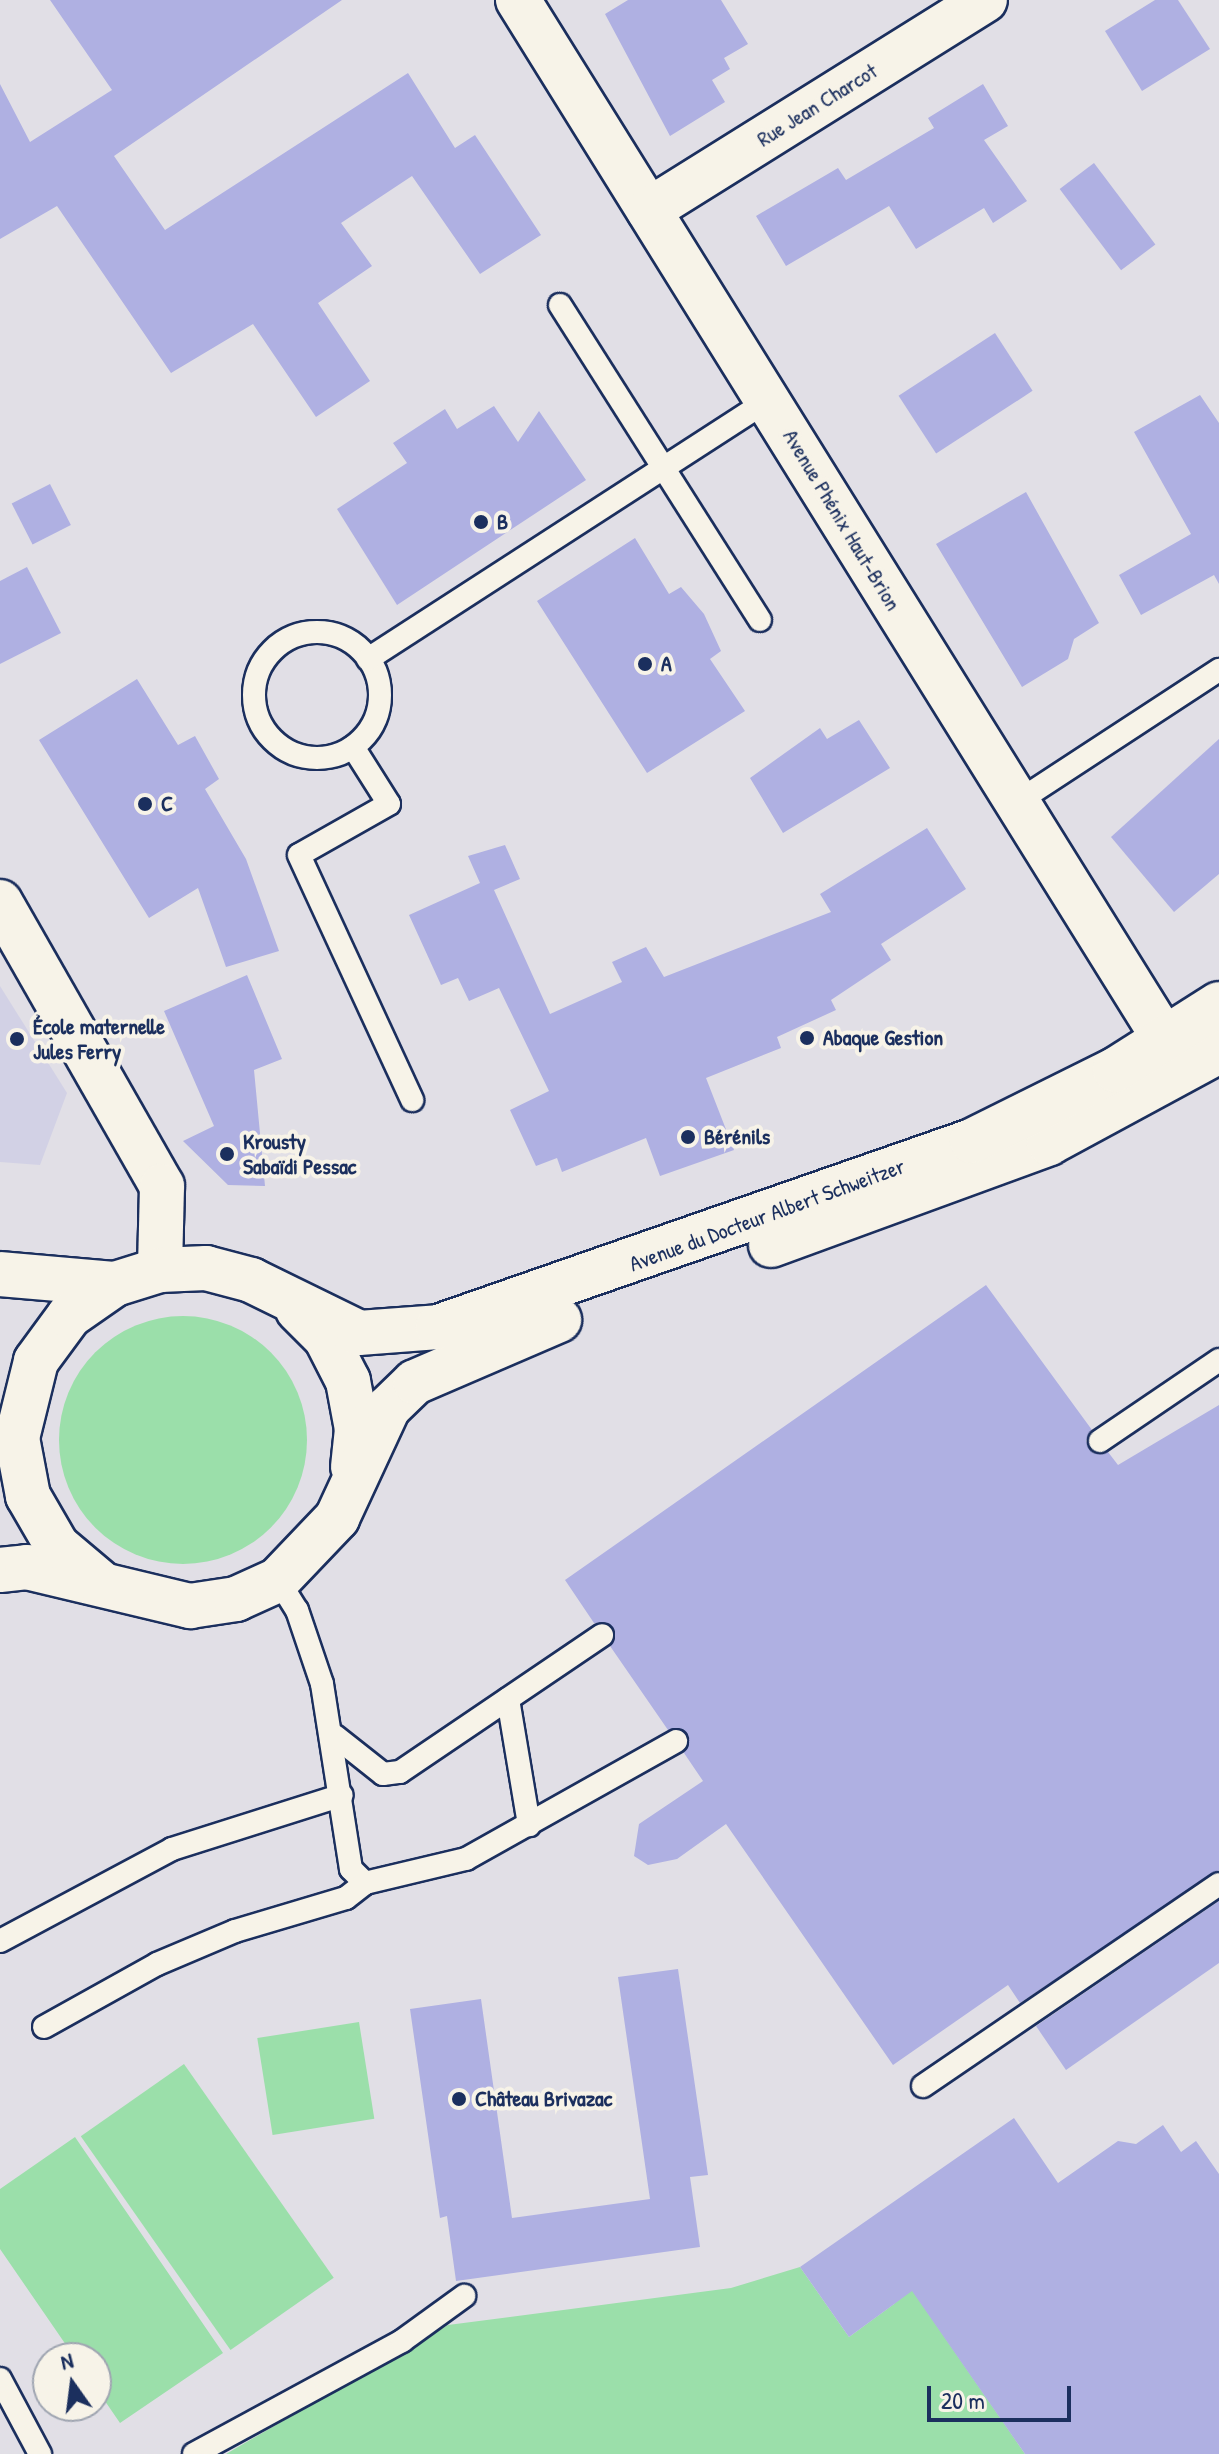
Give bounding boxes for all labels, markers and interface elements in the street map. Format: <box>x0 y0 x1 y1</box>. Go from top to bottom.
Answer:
street label: Rue Jean Charcot <box>752 58 882 152</box>
street label: Avenue Phénix Haut-Brion <box>777 425 907 615</box>
place label: B <box>497 509 508 535</box>
marker: B <box>472 513 490 531</box>
place label: A <box>661 651 672 677</box>
marker: A <box>636 655 654 673</box>
place label: C <box>161 791 173 817</box>
marker: C <box>136 795 154 813</box>
place label: École maternelle Jules Ferry <box>33 1013 165 1064</box>
place label: Abaque Gestion <box>823 1025 943 1051</box>
marker: Abaque Gestion <box>798 1029 816 1047</box>
marker: École maternelle Jules Ferry <box>8 1030 26 1048</box>
place label: Bérénils <box>704 1124 770 1150</box>
place label: Krousty Sabaïdi Pessac <box>243 1128 356 1180</box>
marker: Bérénils <box>679 1128 697 1146</box>
marker: Krousty Sabaïdi Pessac <box>218 1145 236 1163</box>
street label: Avenue du Docteur Albert Schweitzer <box>626 1153 908 1277</box>
place label: Château Brivazac <box>475 2086 612 2112</box>
marker: Château Brivazac <box>450 2090 468 2108</box>
north arrow <box>32 2342 112 2422</box>
text: N <box>57 2345 76 2377</box>
scale bar <box>931 2370 1075 2420</box>
text: 20 m <box>941 2384 985 2416</box>

